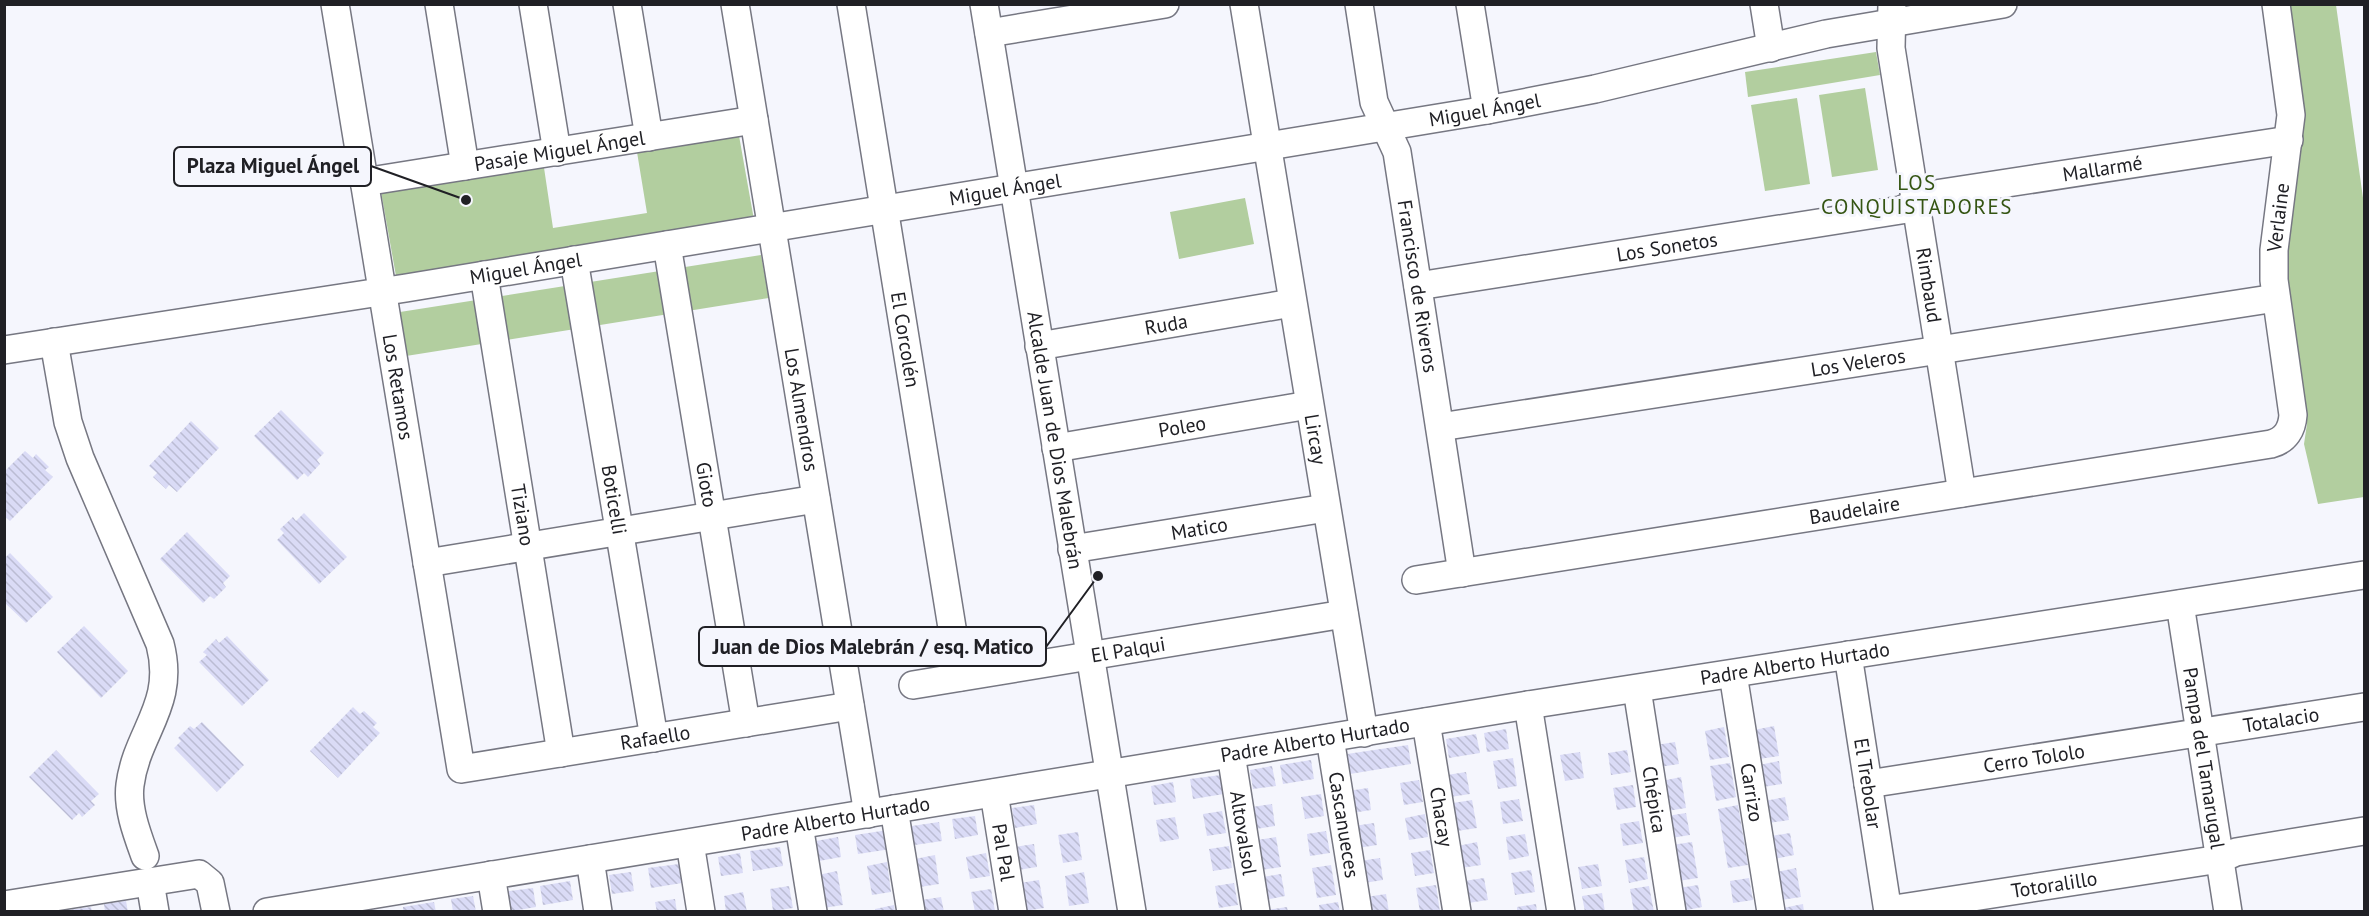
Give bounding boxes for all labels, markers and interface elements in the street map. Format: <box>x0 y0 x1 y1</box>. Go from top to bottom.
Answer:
street label: Miguel Ángel <box>1427 87 1543 132</box>
street label: Pasaje Miguel Ángel <box>472 125 647 177</box>
callout: Plaza Miguel Ángel <box>174 147 371 186</box>
street label: Mallarmé <box>2061 150 2144 187</box>
text: Plaza Miguel Ángel <box>187 152 360 179</box>
street label: Miguel Ángel <box>947 167 1063 211</box>
district label: LOS CONQUISTADORES <box>1821 169 2013 220</box>
street label: Verlaine <box>2261 181 2295 255</box>
street label: Francisco de Riveros <box>1392 198 1444 375</box>
street label: Los Sonetos <box>1615 226 1719 268</box>
street label: Miguel Ángel <box>468 246 584 290</box>
street label: Rimbaud <box>1910 246 1948 324</box>
street label: El Corcolén <box>885 290 926 389</box>
street label: Ruda <box>1143 308 1190 341</box>
street label: Alcalde Juan de Dios Malebrán <box>1021 309 1089 571</box>
street label: Los Retamos <box>377 332 420 442</box>
street label: Los Veleros <box>1809 342 1907 383</box>
street label: Los Almendros <box>779 346 825 473</box>
street label: Poleo <box>1156 410 1208 443</box>
street label: Lircay <box>1299 412 1333 467</box>
street label: Gioto <box>690 460 723 509</box>
street label: Boticelli <box>595 463 633 537</box>
street label: Tiziano <box>505 482 540 548</box>
street label: Baudelaire <box>1807 490 1902 530</box>
street label: Matico <box>1169 511 1230 546</box>
callout: Juan de Dios Malebrán / esq. Matico <box>699 627 1046 666</box>
street label: El Palqui <box>1089 631 1167 668</box>
text: Juan de Dios Malebrán / esq. Matico <box>711 633 1034 660</box>
street label: Padre Alberto Hurtado <box>1698 636 1891 691</box>
street label: Pampa del Tamarugal <box>2177 665 2231 851</box>
street label: Totalacio <box>2241 701 2321 739</box>
street label: Padre Alberto Hurtado <box>1218 712 1411 768</box>
street label: Rafaello <box>618 719 692 756</box>
street label: El Trebolar <box>1848 736 1888 831</box>
street label: Cerro Tololo <box>1981 738 2087 779</box>
street label: Carrizo <box>1734 761 1769 824</box>
street label: Chépica <box>1636 764 1672 835</box>
street label: Cascanueces <box>1323 770 1365 880</box>
street label: Chacay <box>1424 785 1459 849</box>
street label: Altovalsol <box>1224 789 1263 877</box>
street label: Padre Alberto Hurtado <box>739 790 932 847</box>
street label: Pal Pal <box>986 822 1021 883</box>
street label: Totoralillo <box>2009 865 2099 904</box>

